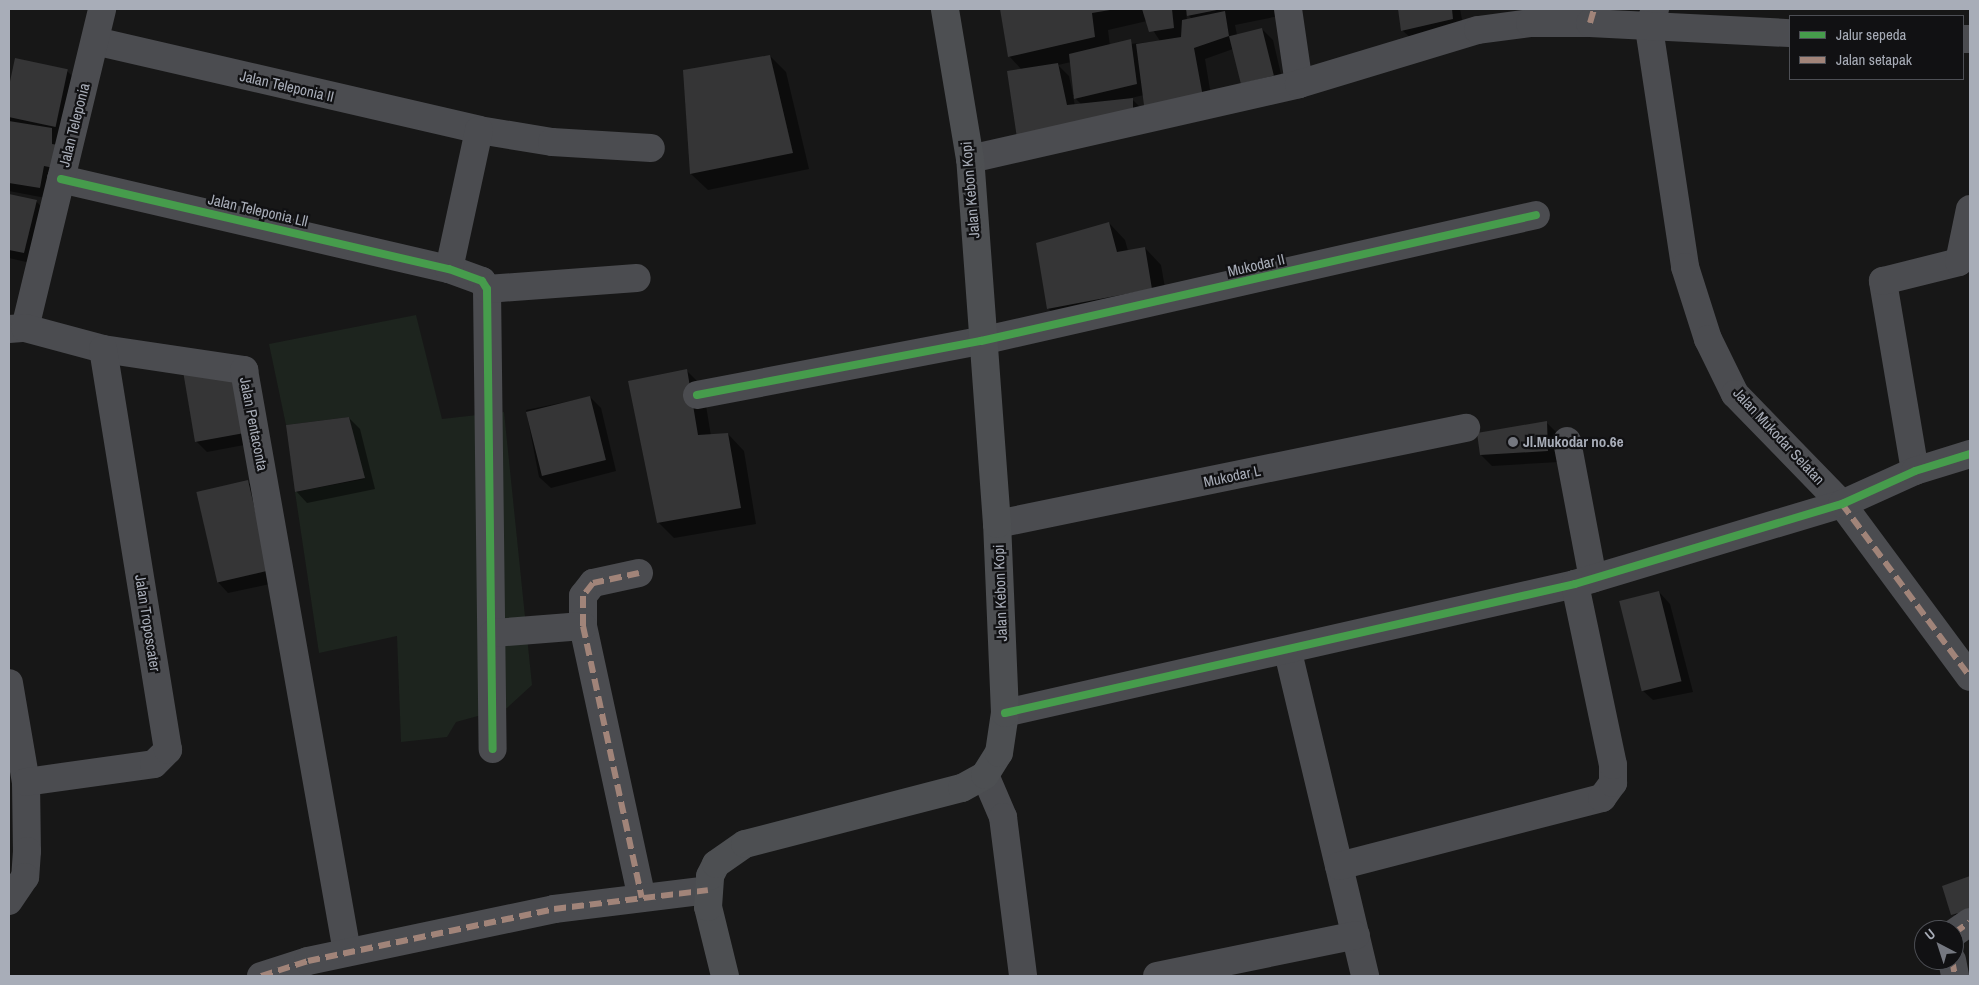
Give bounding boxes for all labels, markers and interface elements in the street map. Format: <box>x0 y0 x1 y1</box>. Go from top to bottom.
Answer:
legend <box>1789 15 1964 80</box>
text: Jalur sepeda <box>1836 24 1906 45</box>
text: Jalan setapak <box>1836 49 1912 70</box>
street label: Jalan Teleponia II <box>238 66 336 106</box>
street label: Jalan Teleponia <box>55 81 93 169</box>
street label: Jalan Kebon Kopi <box>957 141 983 239</box>
street label: Jalan Teleponia Lll <box>206 190 310 230</box>
street label: Mukodar II <box>1226 250 1286 280</box>
street label: Jalan Pentaconta <box>236 376 272 472</box>
street label: Jalan Mukodar Selatan <box>1730 384 1828 488</box>
place label: Jl.Mukodar no.6e <box>1523 433 1623 451</box>
marker: Jl.Mukodar no.6e <box>1507 436 1519 448</box>
street label: Mukodar L <box>1202 461 1262 491</box>
street label: Jalan Kebon Kopi <box>989 544 1011 642</box>
street label: Jalan Troposcater <box>131 573 165 673</box>
north arrow <box>1914 920 1964 970</box>
text: U <box>1921 925 1939 944</box>

